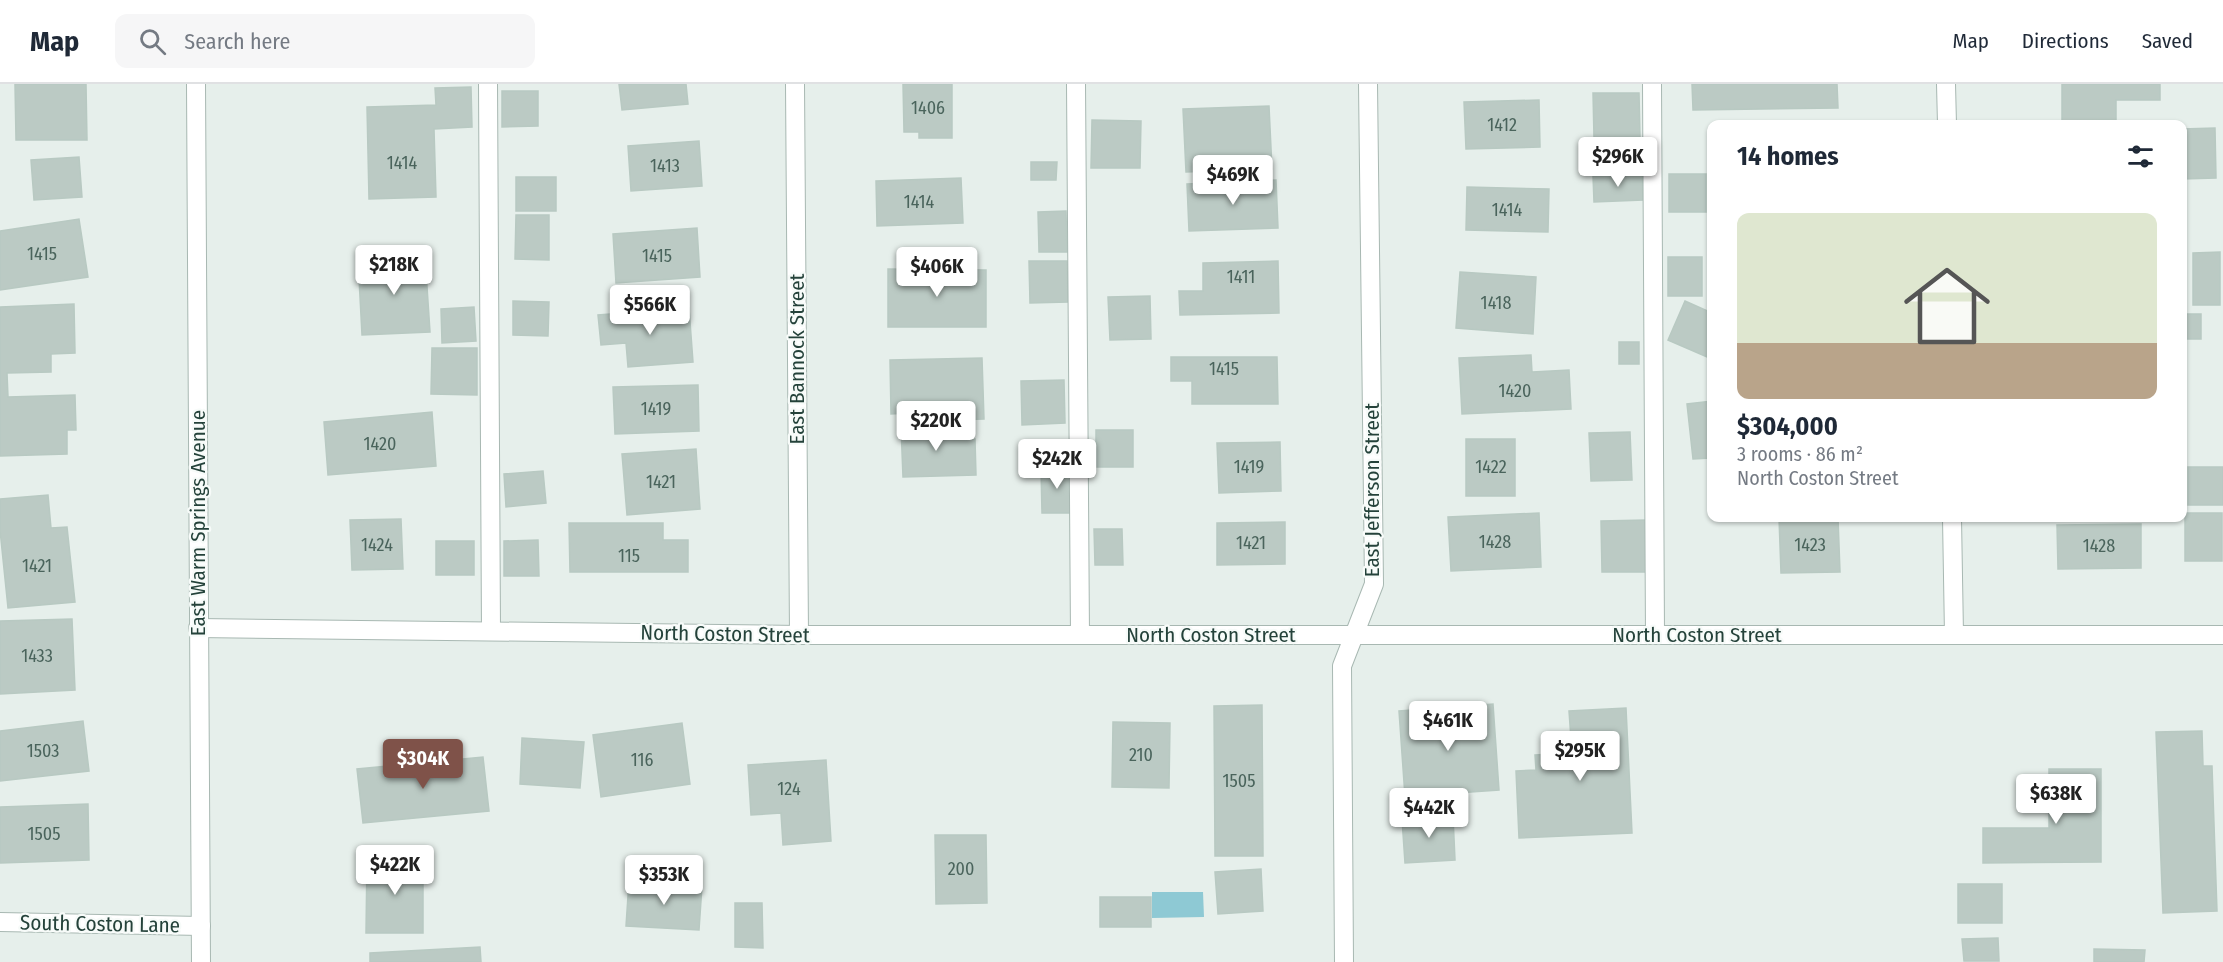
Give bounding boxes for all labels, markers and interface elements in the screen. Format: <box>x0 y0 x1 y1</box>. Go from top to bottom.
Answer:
search box <box>115 14 535 68</box>
text: Map <box>30 25 79 58</box>
icon: search <box>136 25 169 58</box>
text: Search here <box>184 28 290 55</box>
text: Map <box>1952 28 1989 54</box>
text: Directions <box>2022 28 2109 54</box>
text: Saved <box>2142 28 2193 54</box>
house number: 1406 <box>911 97 945 119</box>
house number: 1412 <box>1487 114 1517 136</box>
pin: $296K <box>1576 137 1660 188</box>
icon: filters <box>2124 140 2157 173</box>
text: 14 homes <box>1737 141 1839 172</box>
text: $296K <box>1592 144 1644 168</box>
house number: 1414 <box>387 152 418 174</box>
house number: 1413 <box>650 155 680 177</box>
pin: $469K <box>1191 155 1275 206</box>
text: $469K <box>1207 162 1259 186</box>
house number: 1414 <box>904 191 935 213</box>
house number: 1414 <box>1492 199 1523 221</box>
house number: 1415 <box>27 243 57 265</box>
pin: $218K <box>352 245 436 296</box>
house number: 1415 <box>642 245 672 267</box>
pin: $406K <box>895 247 979 298</box>
text: $218K <box>369 252 419 276</box>
icon: home <box>1893 252 2001 360</box>
text: $406K <box>910 254 964 278</box>
house number: 1411 <box>1227 266 1255 288</box>
street label: East Bannock Street <box>784 273 810 444</box>
pin: $566K <box>608 285 692 336</box>
text: $566K <box>624 292 676 316</box>
house number: 1418 <box>1481 292 1511 314</box>
house number: 1415 <box>1209 358 1239 380</box>
house number: 1420 <box>1499 380 1531 402</box>
house number: 1419 <box>641 398 671 420</box>
pin: $220K <box>894 401 978 452</box>
street label: East Jefferson Street <box>1359 403 1385 577</box>
text: $220K <box>911 408 961 432</box>
street label: East Warm Springs Avenue <box>185 410 211 636</box>
text: $304,000 <box>1737 411 1838 442</box>
house number: 1420 <box>364 433 396 455</box>
pin: $242K <box>1015 439 1099 490</box>
text: 3 rooms · 86 m² <box>1737 442 1863 466</box>
text: $242K <box>1032 446 1082 470</box>
house number: 1419 <box>1234 456 1264 478</box>
house number: 1422 <box>1475 456 1507 478</box>
text: North Coston Street <box>1737 466 1898 490</box>
house number: 1421 <box>646 471 676 493</box>
house number: 1428 <box>1479 531 1511 553</box>
house number: 1421 <box>1236 532 1266 554</box>
house number: 1424 <box>361 534 393 556</box>
house number: 1423 <box>1794 534 1826 556</box>
house number: 1428 <box>2083 535 2115 557</box>
house number: 115 <box>618 545 640 567</box>
house number: 1421 <box>22 555 52 577</box>
street label: North Coston Street <box>640 620 810 648</box>
street label: North Coston Street <box>1126 622 1296 648</box>
street label: North Coston Street <box>1612 622 1782 648</box>
house number: 1433 <box>21 645 53 667</box>
pin: $461K <box>1406 701 1490 752</box>
text: $461K <box>1423 708 1473 732</box>
pin: $295K <box>1538 731 1622 782</box>
text: $295K <box>1555 738 1605 762</box>
pin: $304K <box>381 739 465 790</box>
house number: 1503 <box>27 740 59 762</box>
house number: 210 <box>1129 744 1153 766</box>
text: $304K <box>397 746 449 770</box>
house number: 116 <box>631 749 653 771</box>
house number: 1505 <box>1223 770 1255 792</box>
pin: $638K <box>2014 774 2098 825</box>
house number: 124 <box>777 778 801 800</box>
text: $638K <box>2030 781 2082 805</box>
pin: $442K <box>1387 788 1471 839</box>
text: $442K <box>1403 795 1455 819</box>
house number: 1505 <box>28 823 60 845</box>
pin: $422K <box>353 845 437 896</box>
text: $422K <box>370 852 420 876</box>
pin: $353K <box>622 855 706 906</box>
house number: 200 <box>948 858 974 880</box>
text: $353K <box>639 862 689 886</box>
street label: South Coston Lane <box>20 910 180 938</box>

